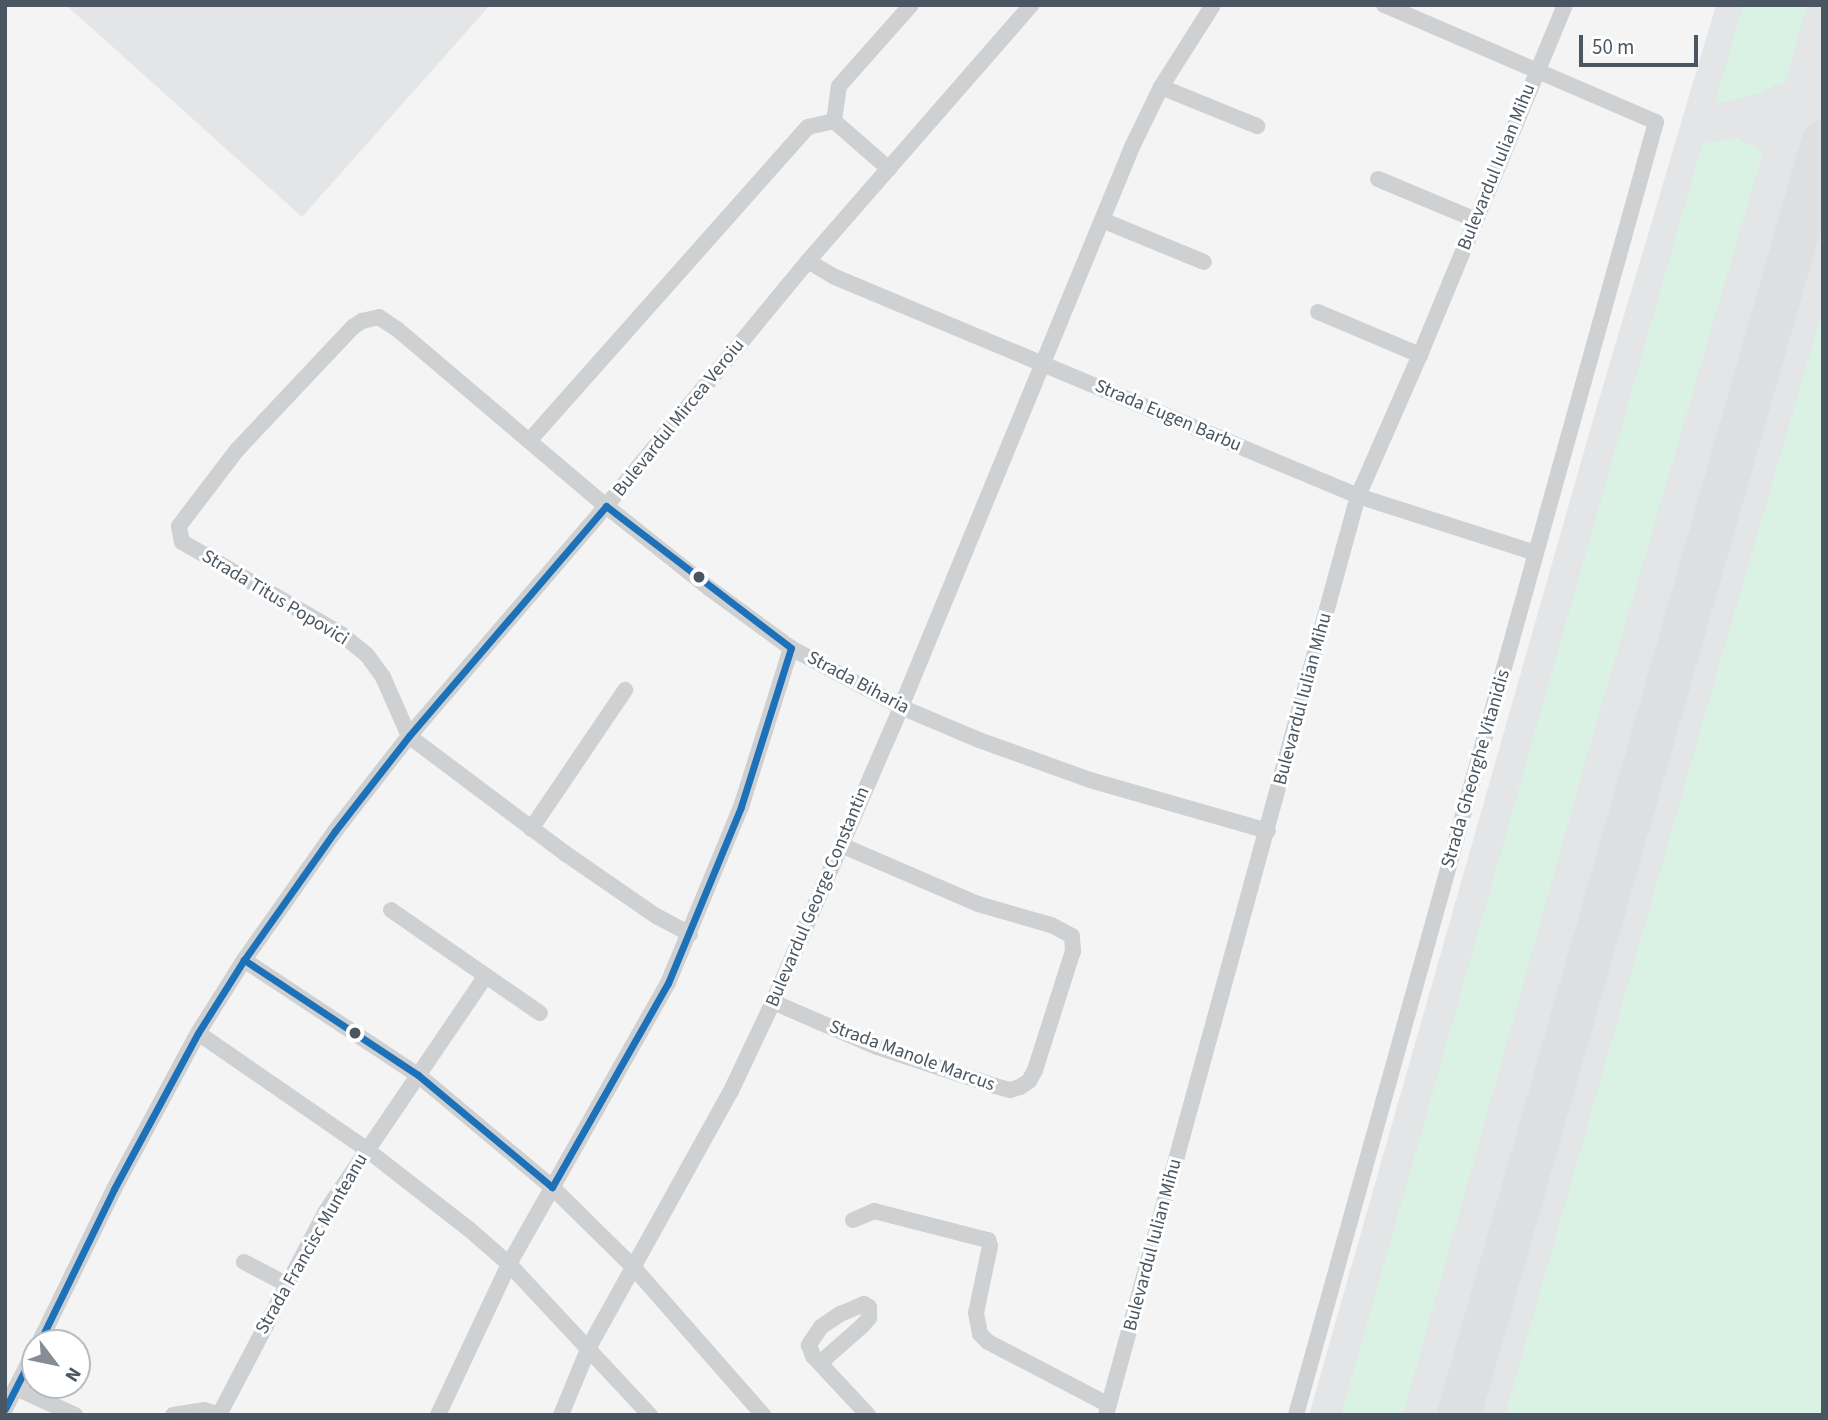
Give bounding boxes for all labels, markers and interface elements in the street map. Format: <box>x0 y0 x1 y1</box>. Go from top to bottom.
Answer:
scale bar <box>1583 21 1702 65</box>
text: 50 m <box>1592 32 1634 62</box>
street label: Bulevardul Iulian Mihu <box>1453 80 1541 254</box>
street label: Bulevardul Mircea Veroiu <box>608 335 750 501</box>
street label: Strada Eugen Barbu <box>1091 375 1245 457</box>
street label: Strada Titus Popovici <box>197 545 353 651</box>
unlabelled marker <box>692 570 706 584</box>
street label: Bulevardul Iulian Mihu <box>1269 610 1337 788</box>
street label: Strada Biharia <box>803 647 913 719</box>
street label: Strada Gheorghe Vitanidis <box>1437 667 1515 871</box>
street label: Bulevardul George Constantin <box>761 784 875 1010</box>
street label: Strada Manole Marcus <box>826 1015 998 1097</box>
unlabelled marker <box>348 1026 362 1040</box>
street label: Strada Francisc Munteanu <box>251 1150 373 1338</box>
street label: Bulevardul Iulian Mihu <box>1119 1156 1187 1334</box>
north arrow <box>21 1329 91 1399</box>
text: N <box>58 1362 87 1387</box>

